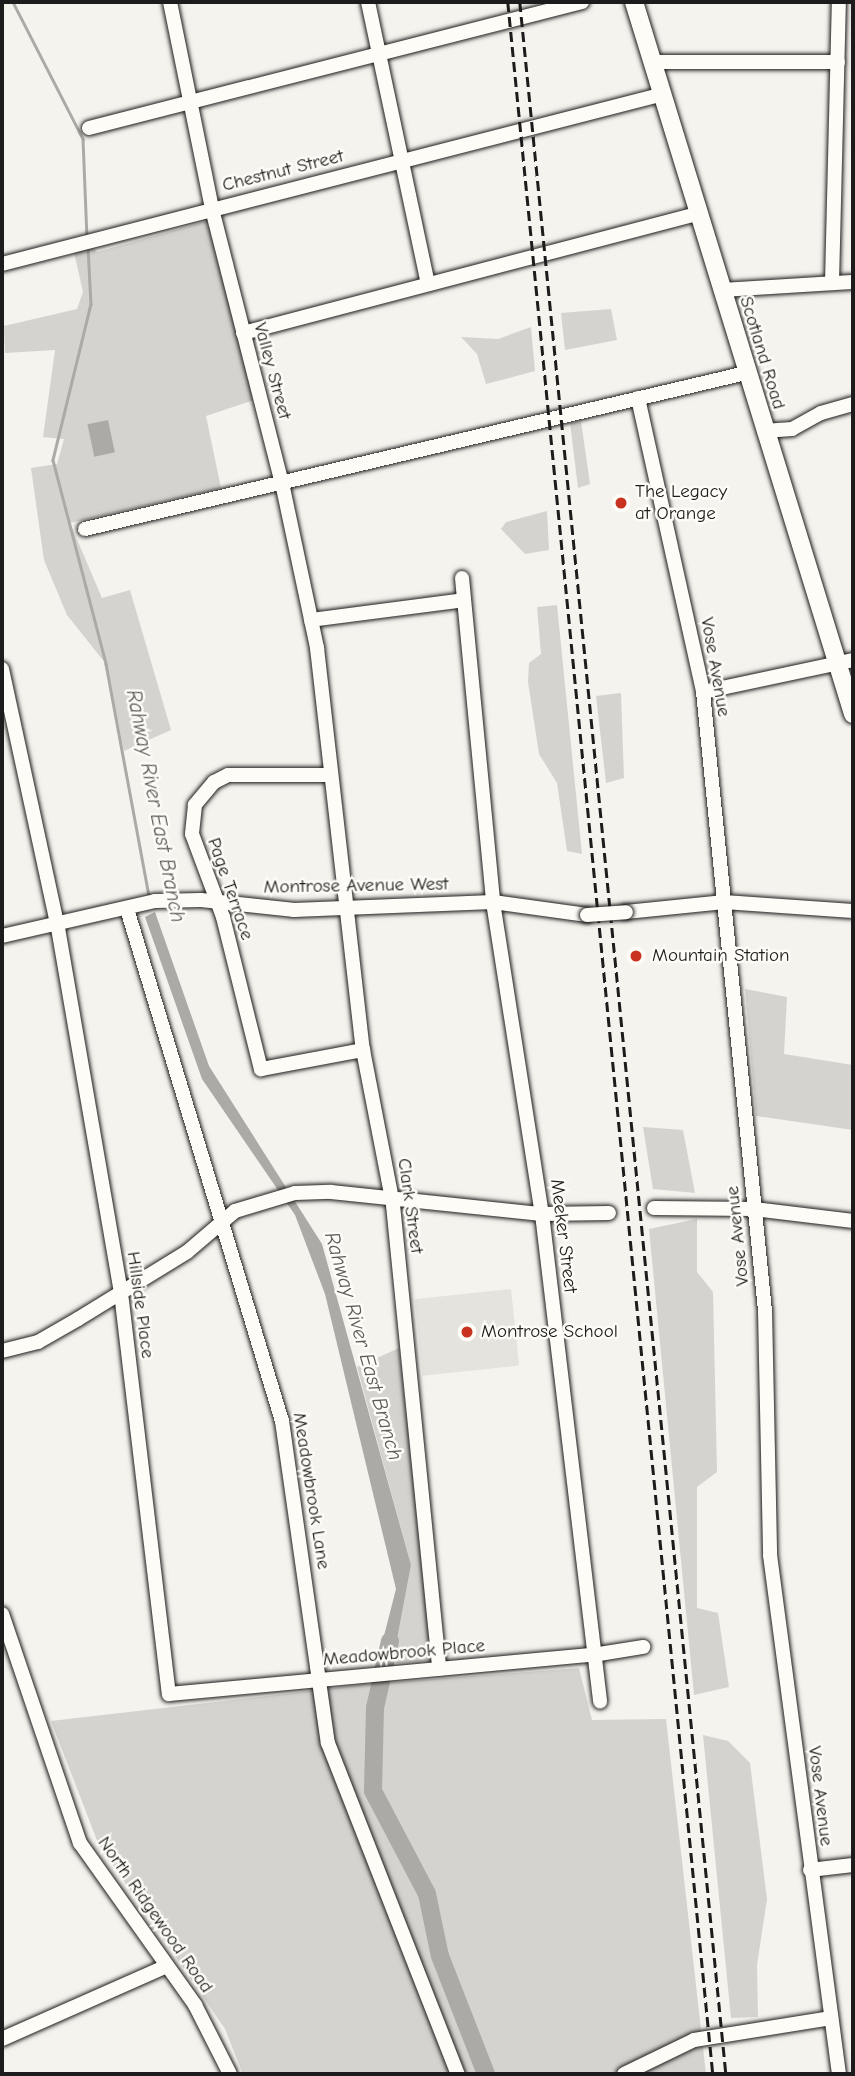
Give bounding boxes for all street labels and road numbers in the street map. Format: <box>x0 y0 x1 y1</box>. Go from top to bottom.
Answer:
street label: Chestnut Street <box>220 145 346 197</box>
street label: Scotland Road <box>734 294 790 412</box>
street label: Valley Street <box>248 320 296 422</box>
street label: Vose Avenue <box>695 616 735 718</box>
street label: Page Terrace <box>202 835 258 943</box>
street label: Montrose Avenue West <box>263 873 449 899</box>
street label: Clark Street <box>392 1157 428 1255</box>
street label: Meeker Street <box>545 1178 581 1294</box>
street label: Vose Avenue <box>721 1185 755 1287</box>
street label: Hillside Place <box>121 1250 159 1360</box>
street label: Meadowbrook Lane <box>287 1411 335 1571</box>
street label: Meadowbrook Place <box>322 1635 486 1671</box>
street label: Vose Avenue <box>803 1745 837 1847</box>
street label: North Ridgewood Road <box>92 1832 218 1998</box>

